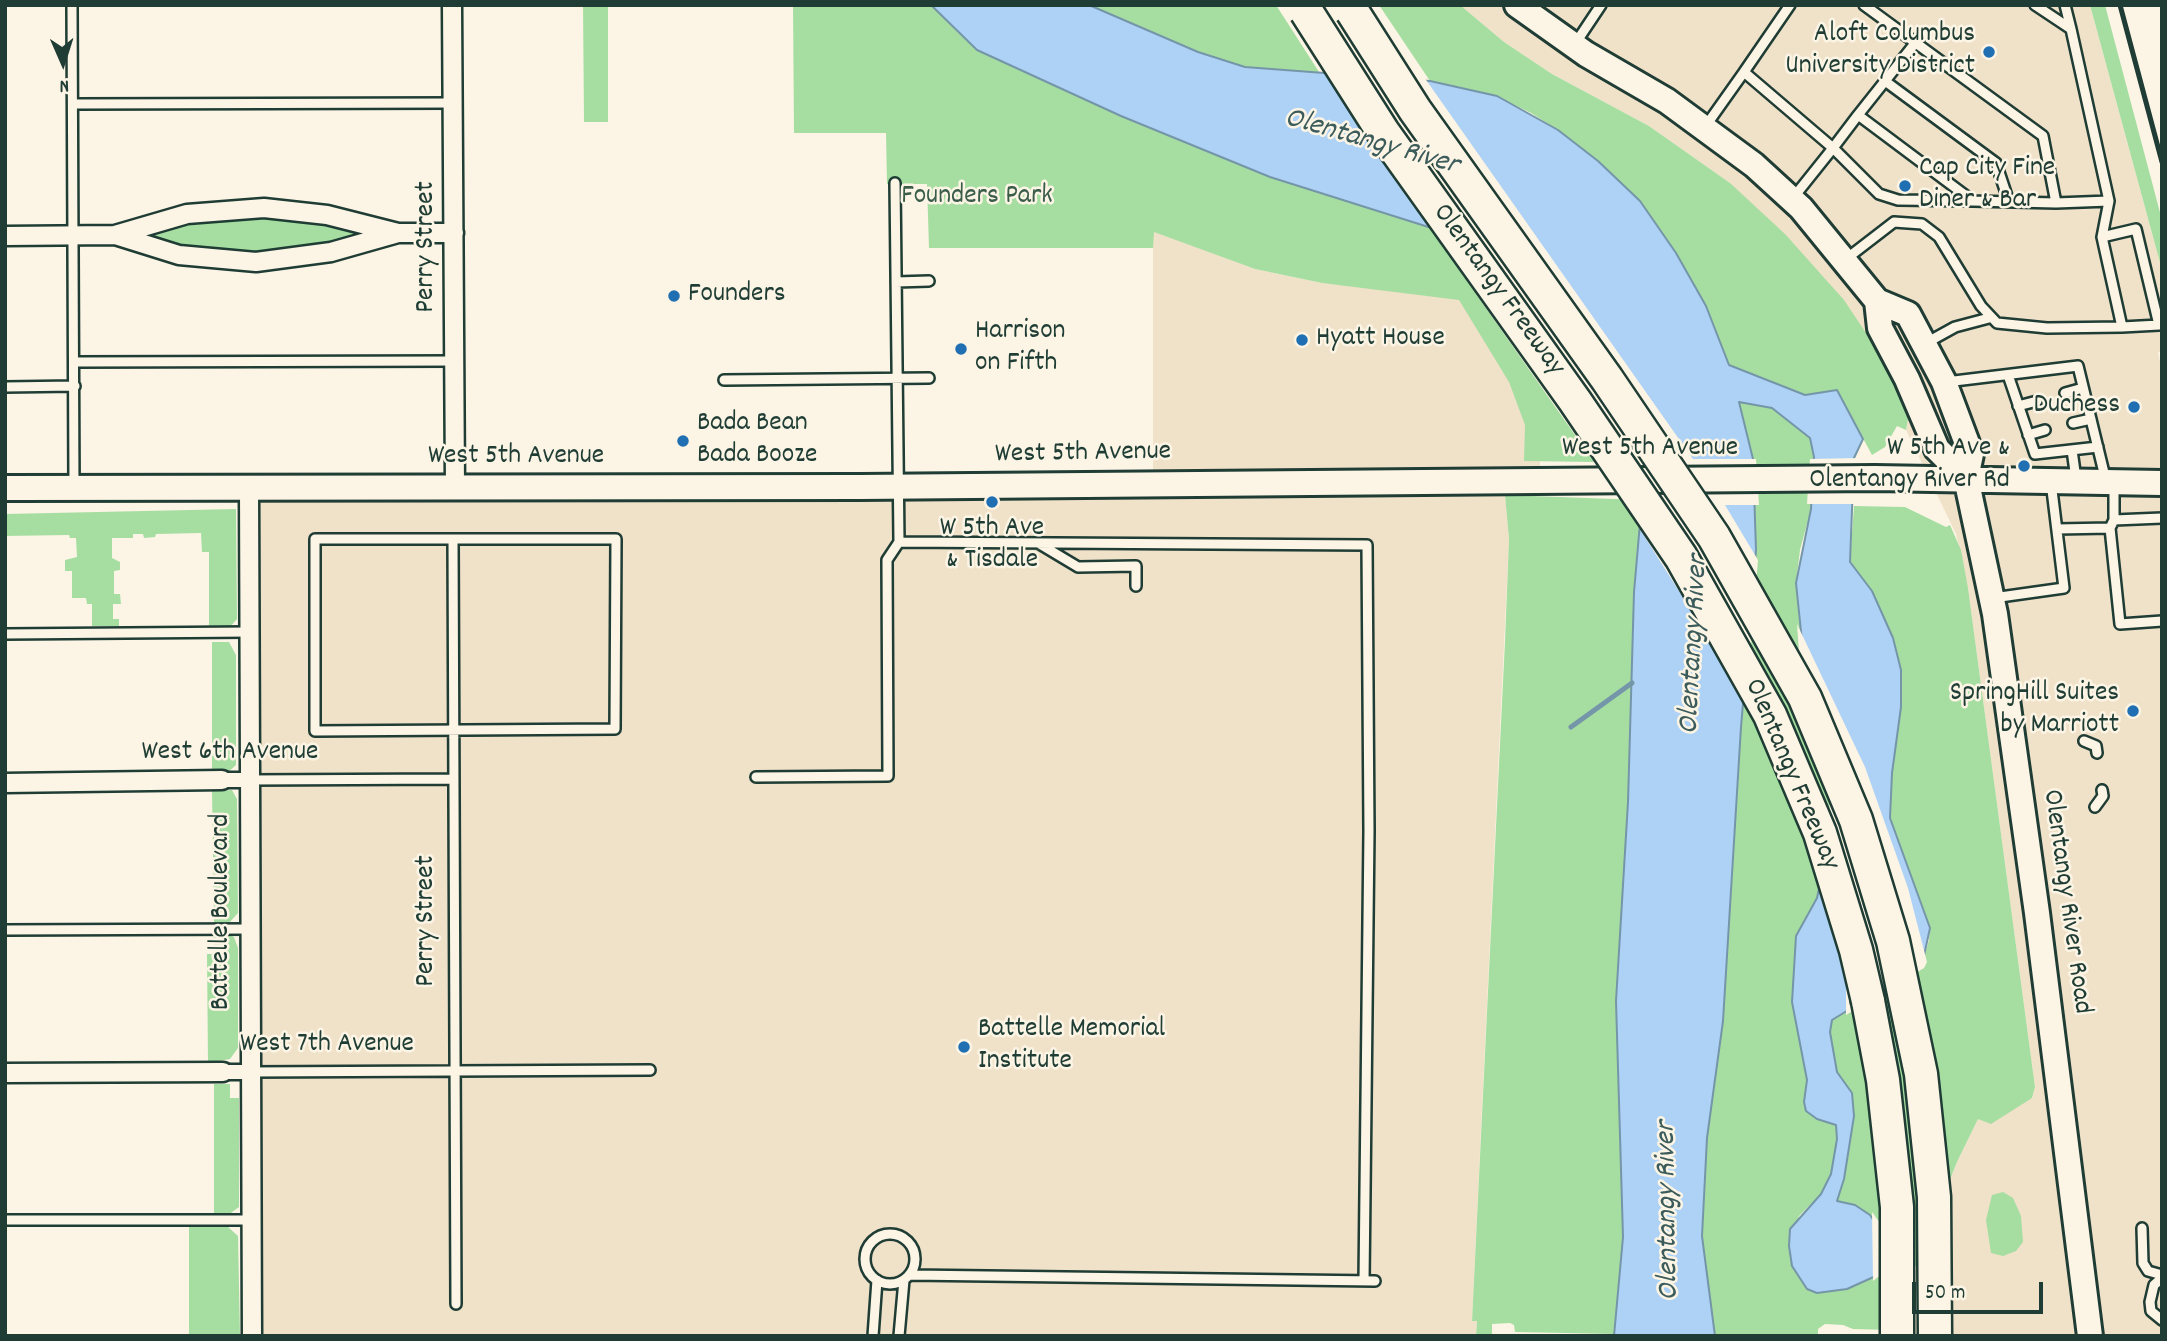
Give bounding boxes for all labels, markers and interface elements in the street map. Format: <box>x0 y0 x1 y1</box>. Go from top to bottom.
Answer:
place label: Aloft Columbus University District <box>1785 19 1975 85</box>
north arrow <box>28 28 98 98</box>
marker: Aloft Columbus University District <box>1981 44 1997 60</box>
text: N <box>59 71 70 98</box>
water label: Olentangy River <box>1280 102 1462 186</box>
place label: Cap City Fine Diner & Bar <box>1919 153 2055 219</box>
marker: Cap City Fine Diner & Bar <box>1897 178 1913 194</box>
street label: Perry Street <box>411 181 445 313</box>
park label: Founders Park <box>901 181 1053 215</box>
street label: Olentangy Freeway <box>1423 198 1571 384</box>
place label: Founders <box>688 279 786 313</box>
marker: Founders <box>666 288 682 304</box>
place label: Harrison on Fifth <box>975 316 1066 382</box>
place label: Hyatt House <box>1316 323 1445 357</box>
marker: Hyatt House <box>1294 332 1310 348</box>
marker: Harrison on Fifth <box>953 341 969 357</box>
place label: Duchess <box>2034 390 2120 424</box>
marker: Duchess <box>2126 399 2142 415</box>
place label: Bada Bean Bada Booze <box>697 408 817 474</box>
marker: Bada Bean Bada Booze <box>675 433 691 449</box>
street label: West 5th Avenue <box>1562 433 1738 467</box>
place label: W 5th Ave & Olentangy River Rd <box>1809 433 2010 499</box>
street label: West 5th Avenue <box>995 437 1171 473</box>
street label: West 5th Avenue <box>428 441 604 475</box>
marker: W 5th Ave & Olentangy River Rd <box>2016 458 2032 474</box>
marker: W 5th Ave & Tisdale <box>984 494 1000 510</box>
place label: W 5th Ave & Tisdale <box>940 513 1044 579</box>
water label: Olentangy River <box>1673 554 1719 736</box>
street label: Olentangy Freeway <box>1735 674 1845 876</box>
place label: SpringHill Suites by Marriott <box>1950 678 2119 744</box>
marker: SpringHill Suites by Marriott <box>2125 703 2141 719</box>
street label: West 6th Avenue <box>142 737 318 771</box>
street label: Olentangy River Road <box>2033 788 2097 1016</box>
street label: Battelle Boulevard <box>206 814 240 1010</box>
street label: Perry Street <box>411 855 445 987</box>
place label: Battelle Memorial Institute <box>978 1014 1165 1080</box>
street label: West 7th Avenue <box>240 1029 414 1063</box>
marker: Battelle Memorial Institute <box>956 1039 972 1055</box>
water label: Olentangy River <box>1650 1121 1690 1301</box>
scale bar <box>1915 1268 2046 1312</box>
text: 50 m <box>1925 1279 1965 1309</box>

